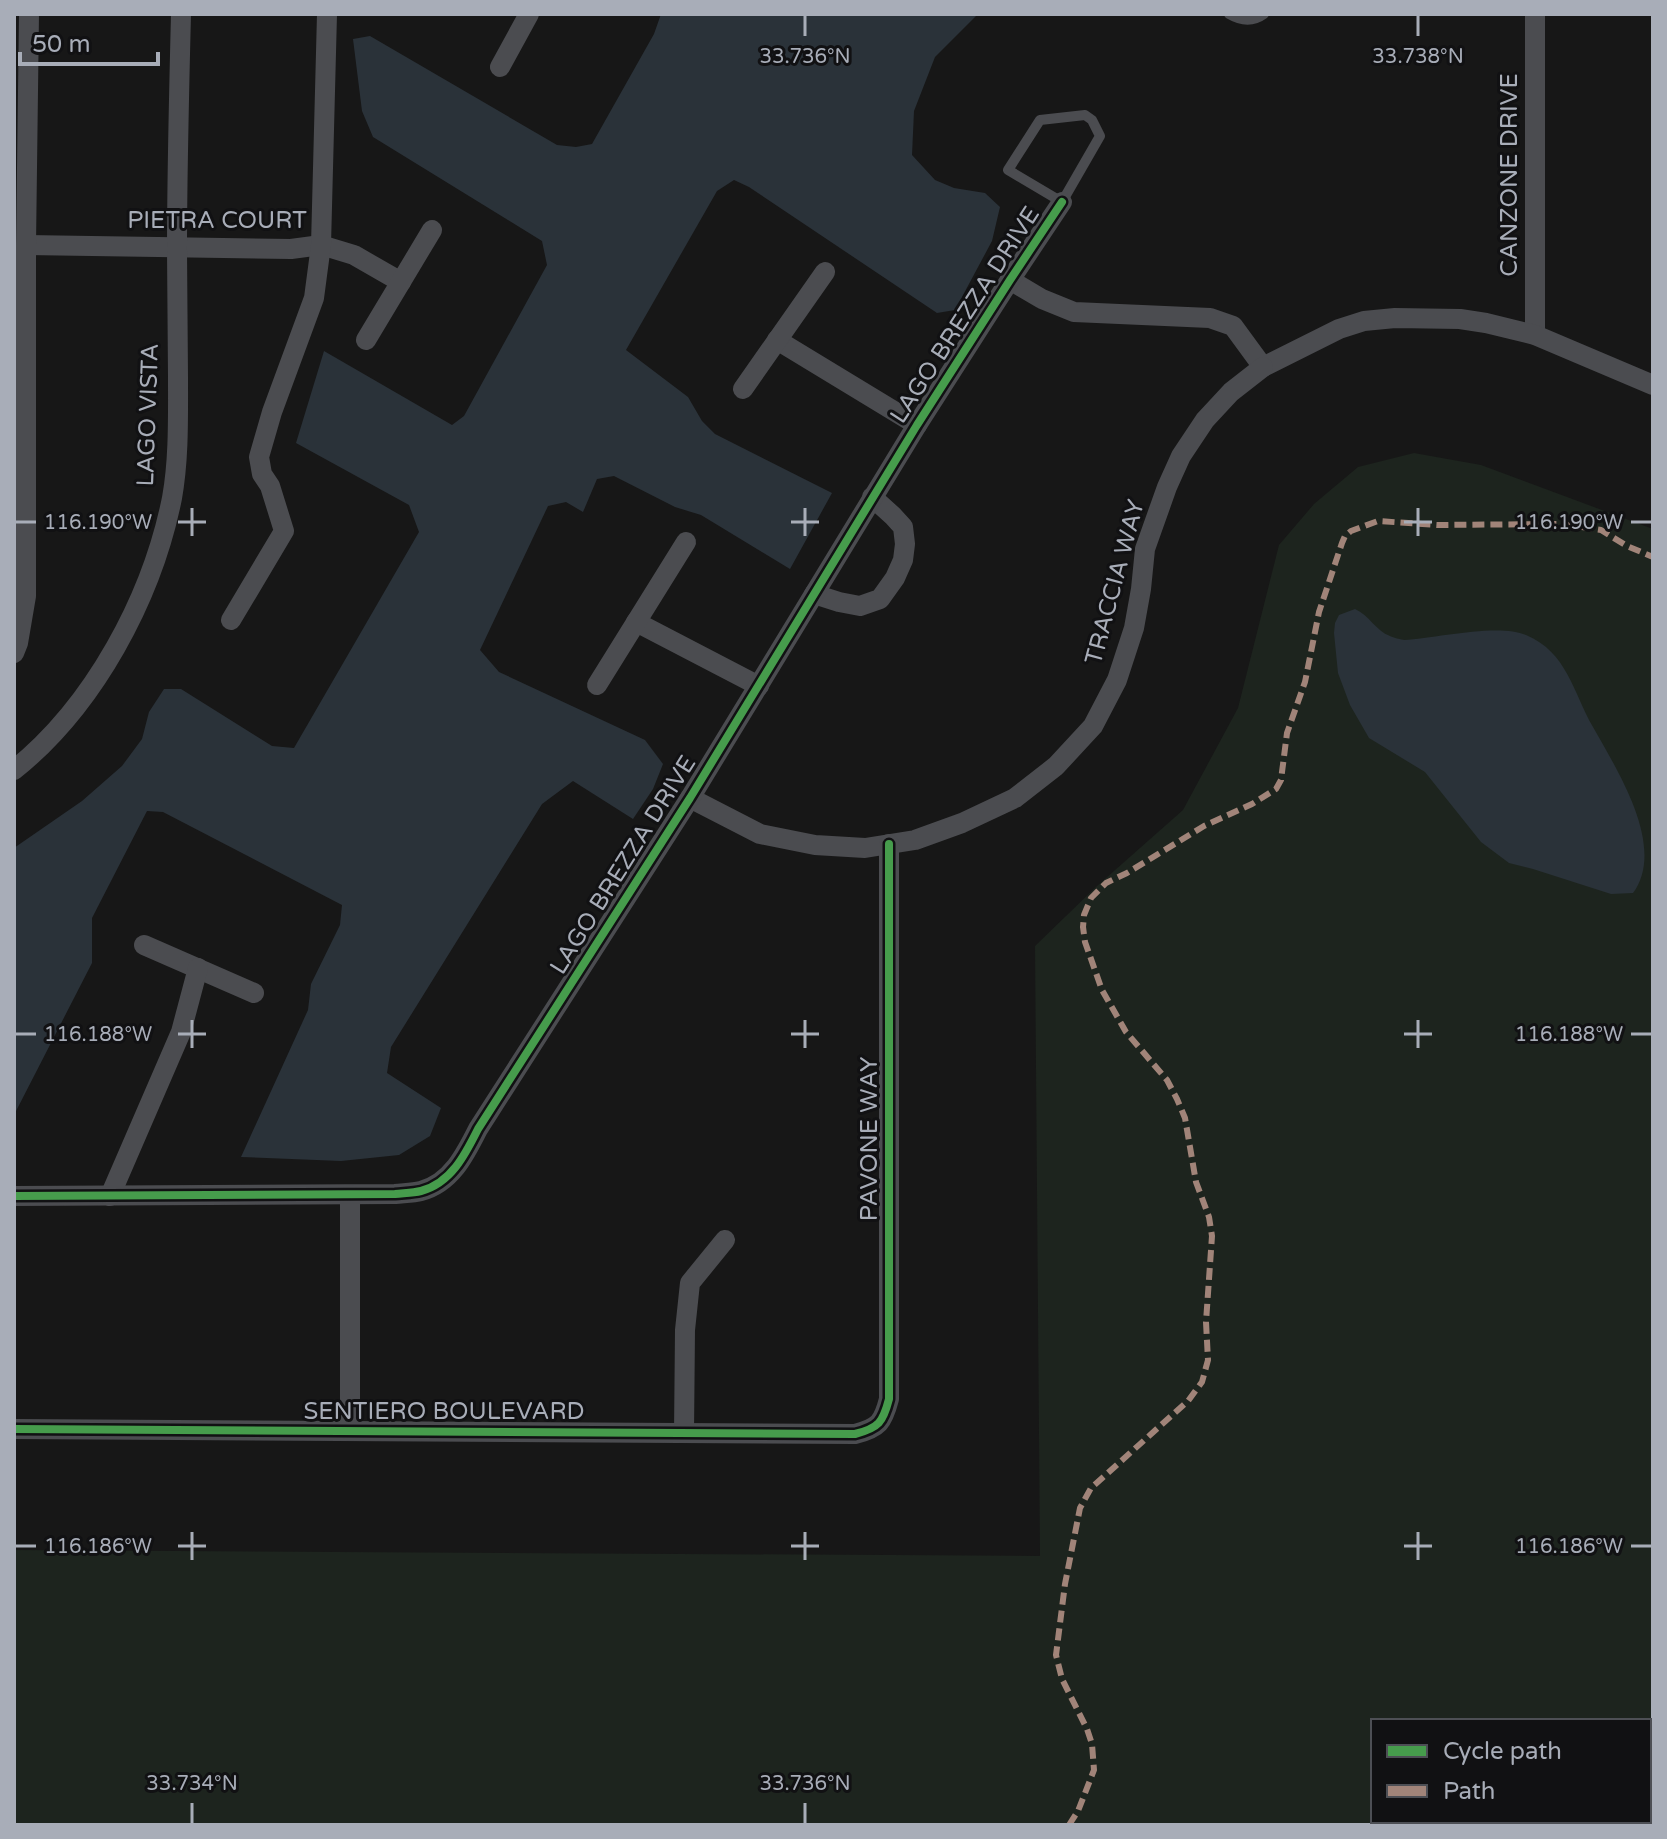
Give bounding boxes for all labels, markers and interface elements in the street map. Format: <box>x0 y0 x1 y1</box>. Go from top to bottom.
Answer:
scale bar <box>20 16 158 66</box>
text: 50 m <box>32 30 90 59</box>
text: 33.736°N <box>759 45 851 69</box>
text: 33.738°N <box>1372 45 1464 69</box>
street label: CANZONE DRIVE <box>1495 73 1524 277</box>
street label: LAGO BREZZA DRIVE <box>884 201 1046 429</box>
street label: PIETRA COURT <box>127 206 307 235</box>
street label: LAGO VISTA <box>131 343 165 487</box>
street label: TRACCIA WAY <box>1079 497 1151 667</box>
text: 116.190°W <box>44 511 152 535</box>
text: 116.190°W <box>1515 511 1623 535</box>
street label: LAGO BREZZA DRIVE <box>544 750 702 980</box>
text: 116.188°W <box>44 1023 152 1047</box>
text: 116.188°W <box>1515 1023 1623 1047</box>
street label: PAVONE WAY <box>855 1057 884 1221</box>
street label: SENTIERO BOULEVARD <box>303 1397 585 1426</box>
text: 116.186°W <box>44 1535 152 1559</box>
text: 116.186°W <box>1515 1535 1623 1559</box>
legend <box>1371 1719 1651 1823</box>
text: Cycle path <box>1443 1737 1562 1766</box>
text: 33.734°N <box>146 1772 238 1796</box>
text: 33.736°N <box>759 1772 851 1796</box>
text: Path <box>1443 1777 1496 1806</box>

